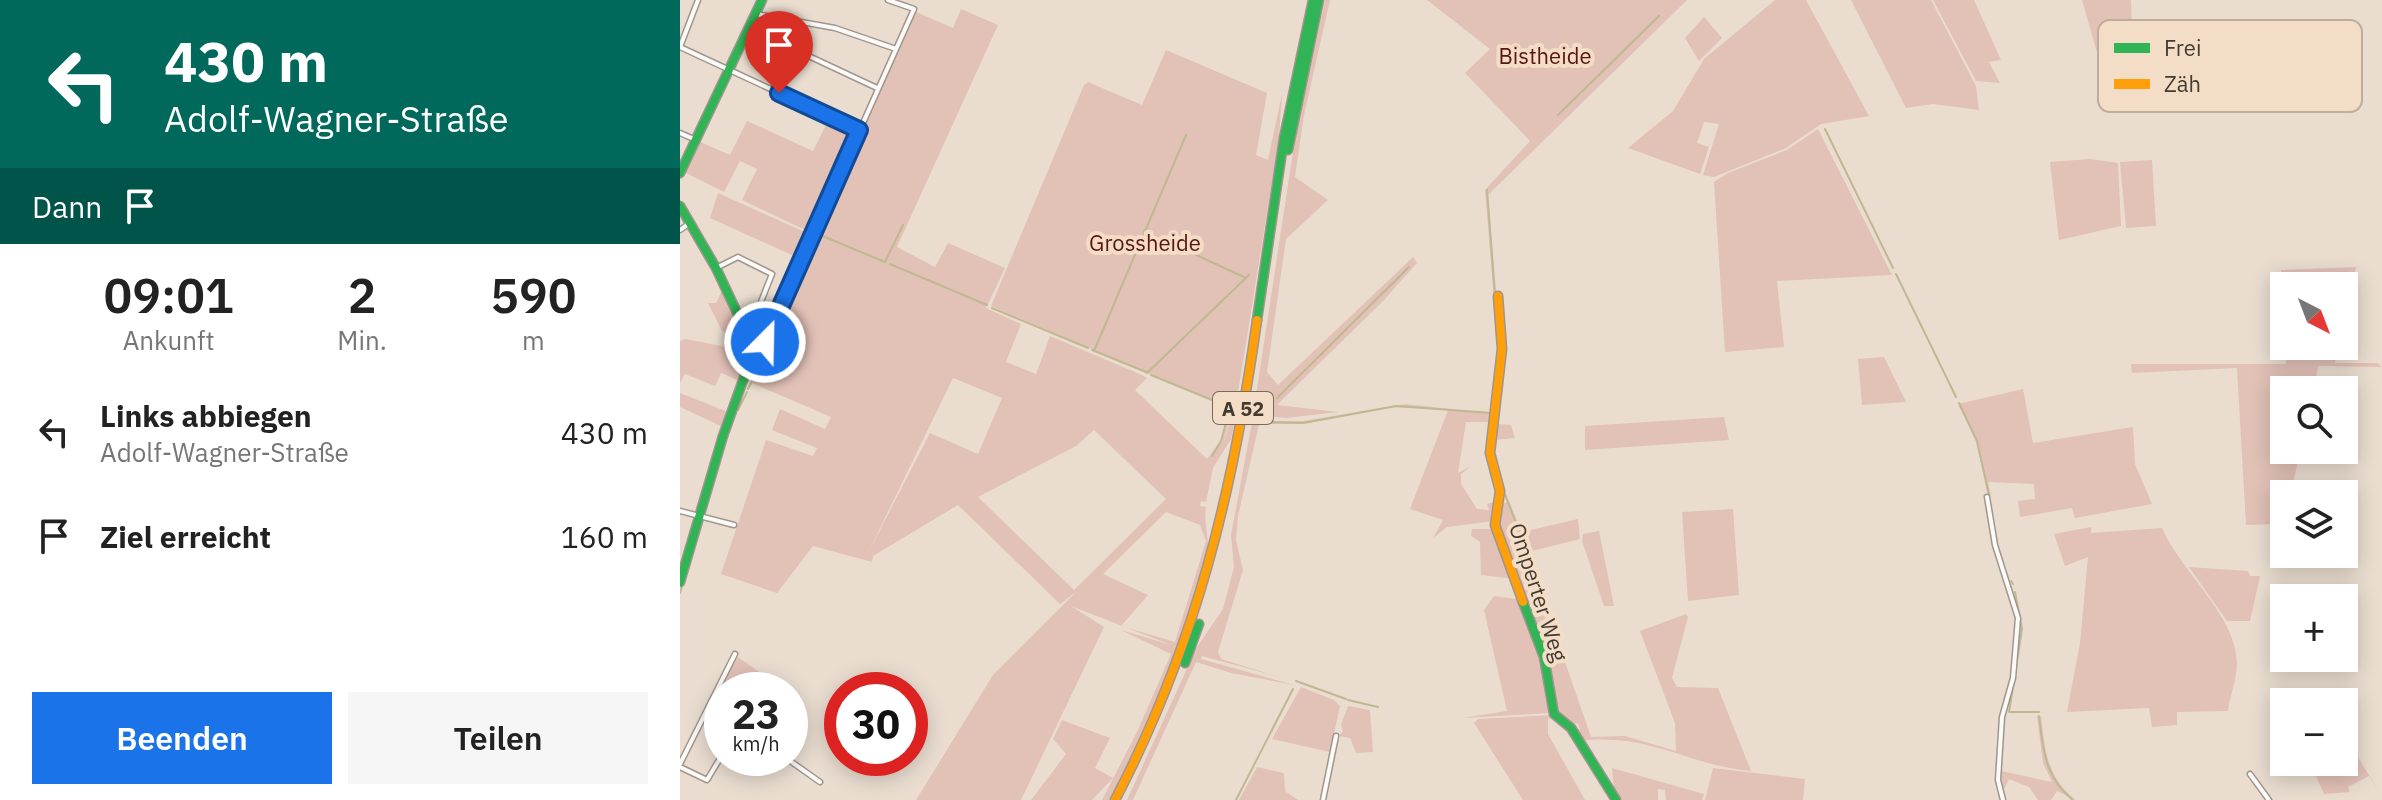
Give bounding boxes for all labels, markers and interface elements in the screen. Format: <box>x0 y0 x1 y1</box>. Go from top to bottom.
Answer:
pin <box>745 11 813 93</box>
legend <box>2098 20 2362 112</box>
icon: arrive <box>757 23 801 67</box>
text: 430 m <box>164 25 328 97</box>
icon: left <box>32 32 136 136</box>
text: Frei <box>2164 33 2201 62</box>
park label: Bistheide <box>1498 41 1592 70</box>
text: Zäh <box>2164 69 2201 98</box>
text: Adolf-Wagner-Straße <box>164 95 509 142</box>
icon: arrive <box>118 184 162 228</box>
text: Dann <box>32 187 102 226</box>
park label: Grossheide <box>1089 228 1201 257</box>
text: 09:01 <box>103 264 234 326</box>
text: 2 <box>348 264 376 326</box>
text: 590 <box>490 264 577 326</box>
north arrow <box>2270 272 2358 360</box>
map controls <box>2270 272 2358 776</box>
position arrow <box>723 300 807 384</box>
text: Ankunft <box>123 323 215 357</box>
text: Min. <box>337 323 387 357</box>
text: m <box>522 323 545 357</box>
button: search <box>2270 376 2358 464</box>
road number: A 52 <box>1213 392 1273 424</box>
text: Links abbiegen <box>100 396 312 435</box>
icon: left <box>32 410 76 454</box>
text: 430 m <box>561 413 648 452</box>
text: Adolf-Wagner-Straße <box>100 435 349 469</box>
button: layers <box>2270 480 2358 568</box>
icon: arrive <box>32 514 76 558</box>
text: Ziel erreicht <box>100 517 271 556</box>
text: 160 m <box>561 517 648 556</box>
street label: Omperter Weg <box>1503 519 1575 665</box>
button: + <box>2270 584 2358 672</box>
speed limit sign: 30 <box>824 672 928 776</box>
text: 23 <box>732 688 780 740</box>
button: − <box>2270 688 2358 776</box>
button: Beenden <box>32 692 332 784</box>
button: Teilen <box>348 692 648 784</box>
text: km/h <box>732 730 780 757</box>

